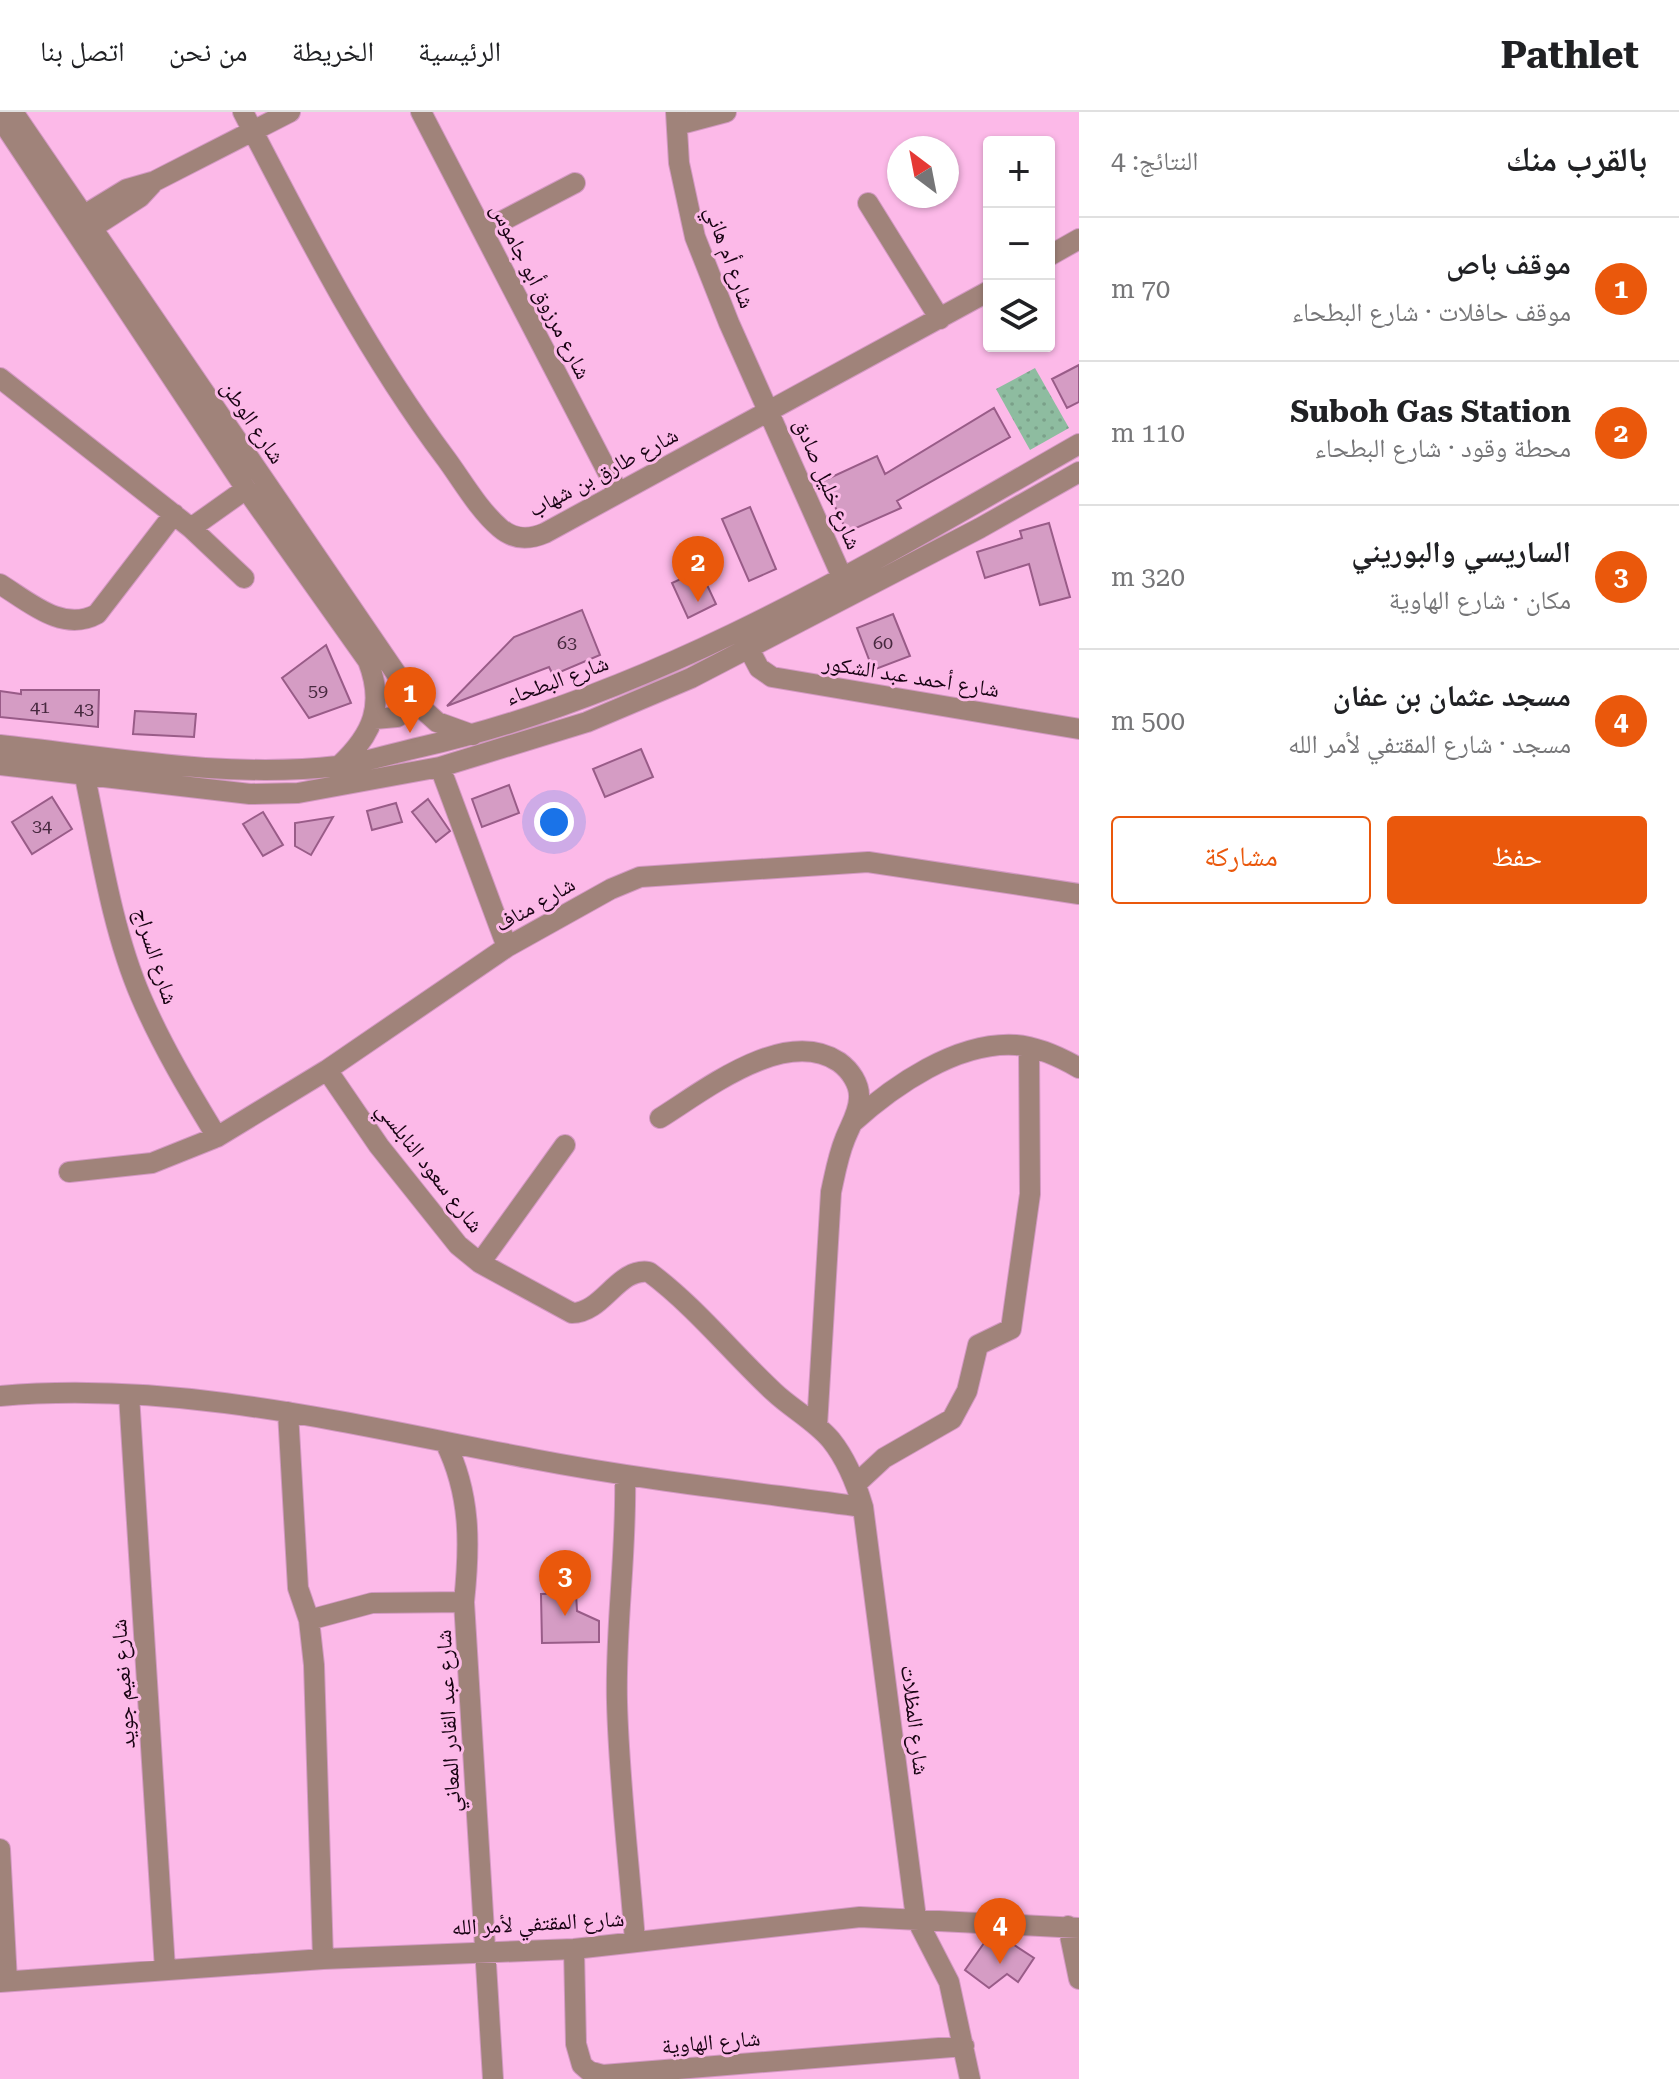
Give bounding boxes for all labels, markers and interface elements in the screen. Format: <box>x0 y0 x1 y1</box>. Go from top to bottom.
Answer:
text: Pathlet <box>1501 33 1639 77</box>
text: اتصل بنا <box>40 35 125 68</box>
text: من نحن <box>169 35 248 68</box>
text: الخريطة <box>292 35 374 68</box>
text: الرئيسية <box>418 35 501 68</box>
north arrow <box>887 136 959 208</box>
map controls <box>983 136 1055 352</box>
button: + <box>983 136 1055 208</box>
text: بالقرب منك <box>1506 139 1647 179</box>
text: النتائج: 4 <box>1111 146 1199 176</box>
street label: شارع مرزوق أبو جاموس <box>485 198 597 384</box>
street label: شارع أم هاني <box>696 202 761 313</box>
button: − <box>983 208 1055 280</box>
text: موقف باص <box>1446 246 1571 281</box>
text: 70 m <box>1111 274 1170 304</box>
text: 1 <box>1614 274 1628 304</box>
button: layers <box>983 280 1055 352</box>
text: موقف حافلات · شارع البطحاء <box>1292 297 1571 327</box>
street label: شارع الوطن <box>215 376 290 469</box>
text: Suboh Gas Station <box>1290 394 1571 429</box>
street label: شارع خليل صادق <box>788 415 867 553</box>
text: 110 m <box>1111 418 1185 448</box>
text: 2 <box>1614 418 1628 448</box>
street label: شارع طارق بن شهاب <box>524 422 682 523</box>
text: محطة وقود · شارع البطحاء <box>1314 433 1571 463</box>
text: الساريسي والبوريني <box>1351 534 1571 569</box>
pin: 2 <box>672 536 724 602</box>
text: 320 m <box>1111 562 1185 592</box>
text: 3 <box>1614 562 1628 592</box>
text: مكان · شارع الهاوية <box>1389 585 1571 615</box>
house number: 63 <box>557 632 577 653</box>
house number: 60 <box>873 632 893 653</box>
street label: شارع أحمد عبد الشكور <box>820 649 1001 703</box>
street label: شارع البطحاء <box>502 650 612 711</box>
pin: 1 <box>384 667 436 733</box>
text: مسجد عثمان بن عفان <box>1333 678 1571 713</box>
house number: 59 <box>308 680 328 701</box>
house number: 41 <box>30 696 50 717</box>
house number: 43 <box>74 698 94 719</box>
text: 500 m <box>1111 706 1185 736</box>
text: 4 <box>1614 706 1628 736</box>
text: مسجد · شارع المقتفي لأمر الله <box>1288 729 1571 759</box>
your location <box>534 802 574 842</box>
house number: 34 <box>32 815 52 836</box>
button: مشاركة <box>1111 816 1371 904</box>
button: حفظ <box>1387 816 1647 904</box>
street label: شارع مناف <box>491 871 580 938</box>
street label: شارع السراج <box>128 905 183 1008</box>
street label: شارع سعود النابلسي <box>368 1097 489 1240</box>
pin: 3 <box>539 1550 591 1616</box>
street label: شارع نعيم جويد <box>106 1618 142 1750</box>
street label: شارع عبد القادر المعاني <box>431 1629 470 1813</box>
street label: شارع المظلات <box>895 1664 934 1777</box>
pin: 4 <box>974 1898 1026 1964</box>
street label: شارع المقتفي لأمر الله <box>451 1906 625 1945</box>
street label: شارع الهاوية <box>661 2025 762 2060</box>

